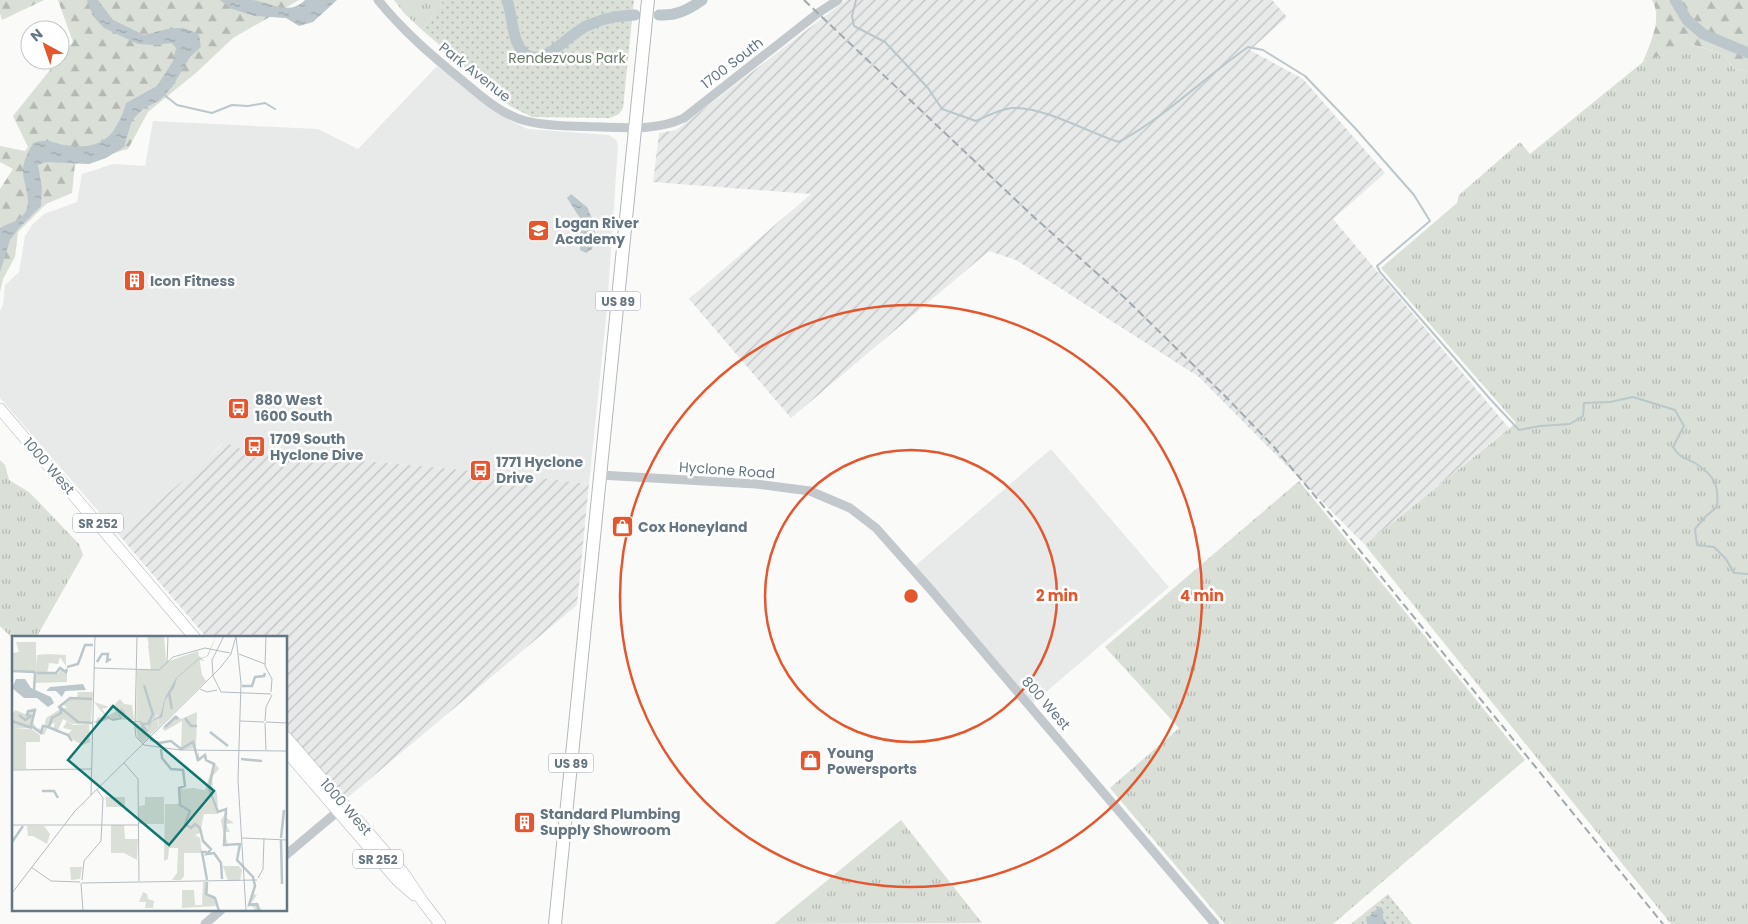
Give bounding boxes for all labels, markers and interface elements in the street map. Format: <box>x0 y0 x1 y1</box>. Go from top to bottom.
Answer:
north arrow <box>20 20 70 70</box>
text: N <box>26 24 47 46</box>
street label: 1700 South <box>697 32 767 94</box>
street label: Park Avenue <box>435 38 515 107</box>
park label: Rendezvous Park <box>508 48 627 68</box>
place label: Logan River Academy <box>555 213 639 249</box>
school or university icon: Logan River Academy <box>527 219 551 243</box>
building icon: Icon Fitness <box>122 269 146 293</box>
place label: Icon Fitness <box>150 271 235 291</box>
road number: US 89 <box>596 292 640 310</box>
place label: 880 West 1600 South <box>255 390 333 426</box>
bus stop icon: 880 West 1600 South <box>227 396 251 420</box>
place label: 1709 South Hyclone Dive <box>270 429 364 465</box>
street label: 1000 West <box>19 433 79 499</box>
bus stop icon: 1709 South Hyclone Dive <box>242 435 266 459</box>
place label: 1771 Hyclone Drive <box>496 452 584 488</box>
street label: Hyclone Road <box>678 457 776 483</box>
bus stop icon: 1771 Hyclone Drive <box>468 458 492 482</box>
road number: SR 252 <box>73 514 123 532</box>
shop icon: Cox Honeyland <box>610 515 634 539</box>
place label: Cox Honeyland <box>638 517 747 537</box>
text: 2 min <box>1036 585 1078 606</box>
text: 4 min <box>1180 585 1224 606</box>
centre of rings <box>902 587 920 605</box>
inset map <box>12 636 288 912</box>
street label: 800 West <box>1017 672 1075 734</box>
place label: Young Powersports <box>827 743 917 779</box>
shop icon: Young Powersports <box>799 749 823 773</box>
road number: US 89 <box>548 754 594 772</box>
street label: 1000 West <box>316 774 376 840</box>
place label: Standard Plumbing Supply Showroom <box>540 804 680 840</box>
building icon: Standard Plumbing Supply Showroom <box>512 810 536 834</box>
road number: SR 252 <box>353 850 403 869</box>

